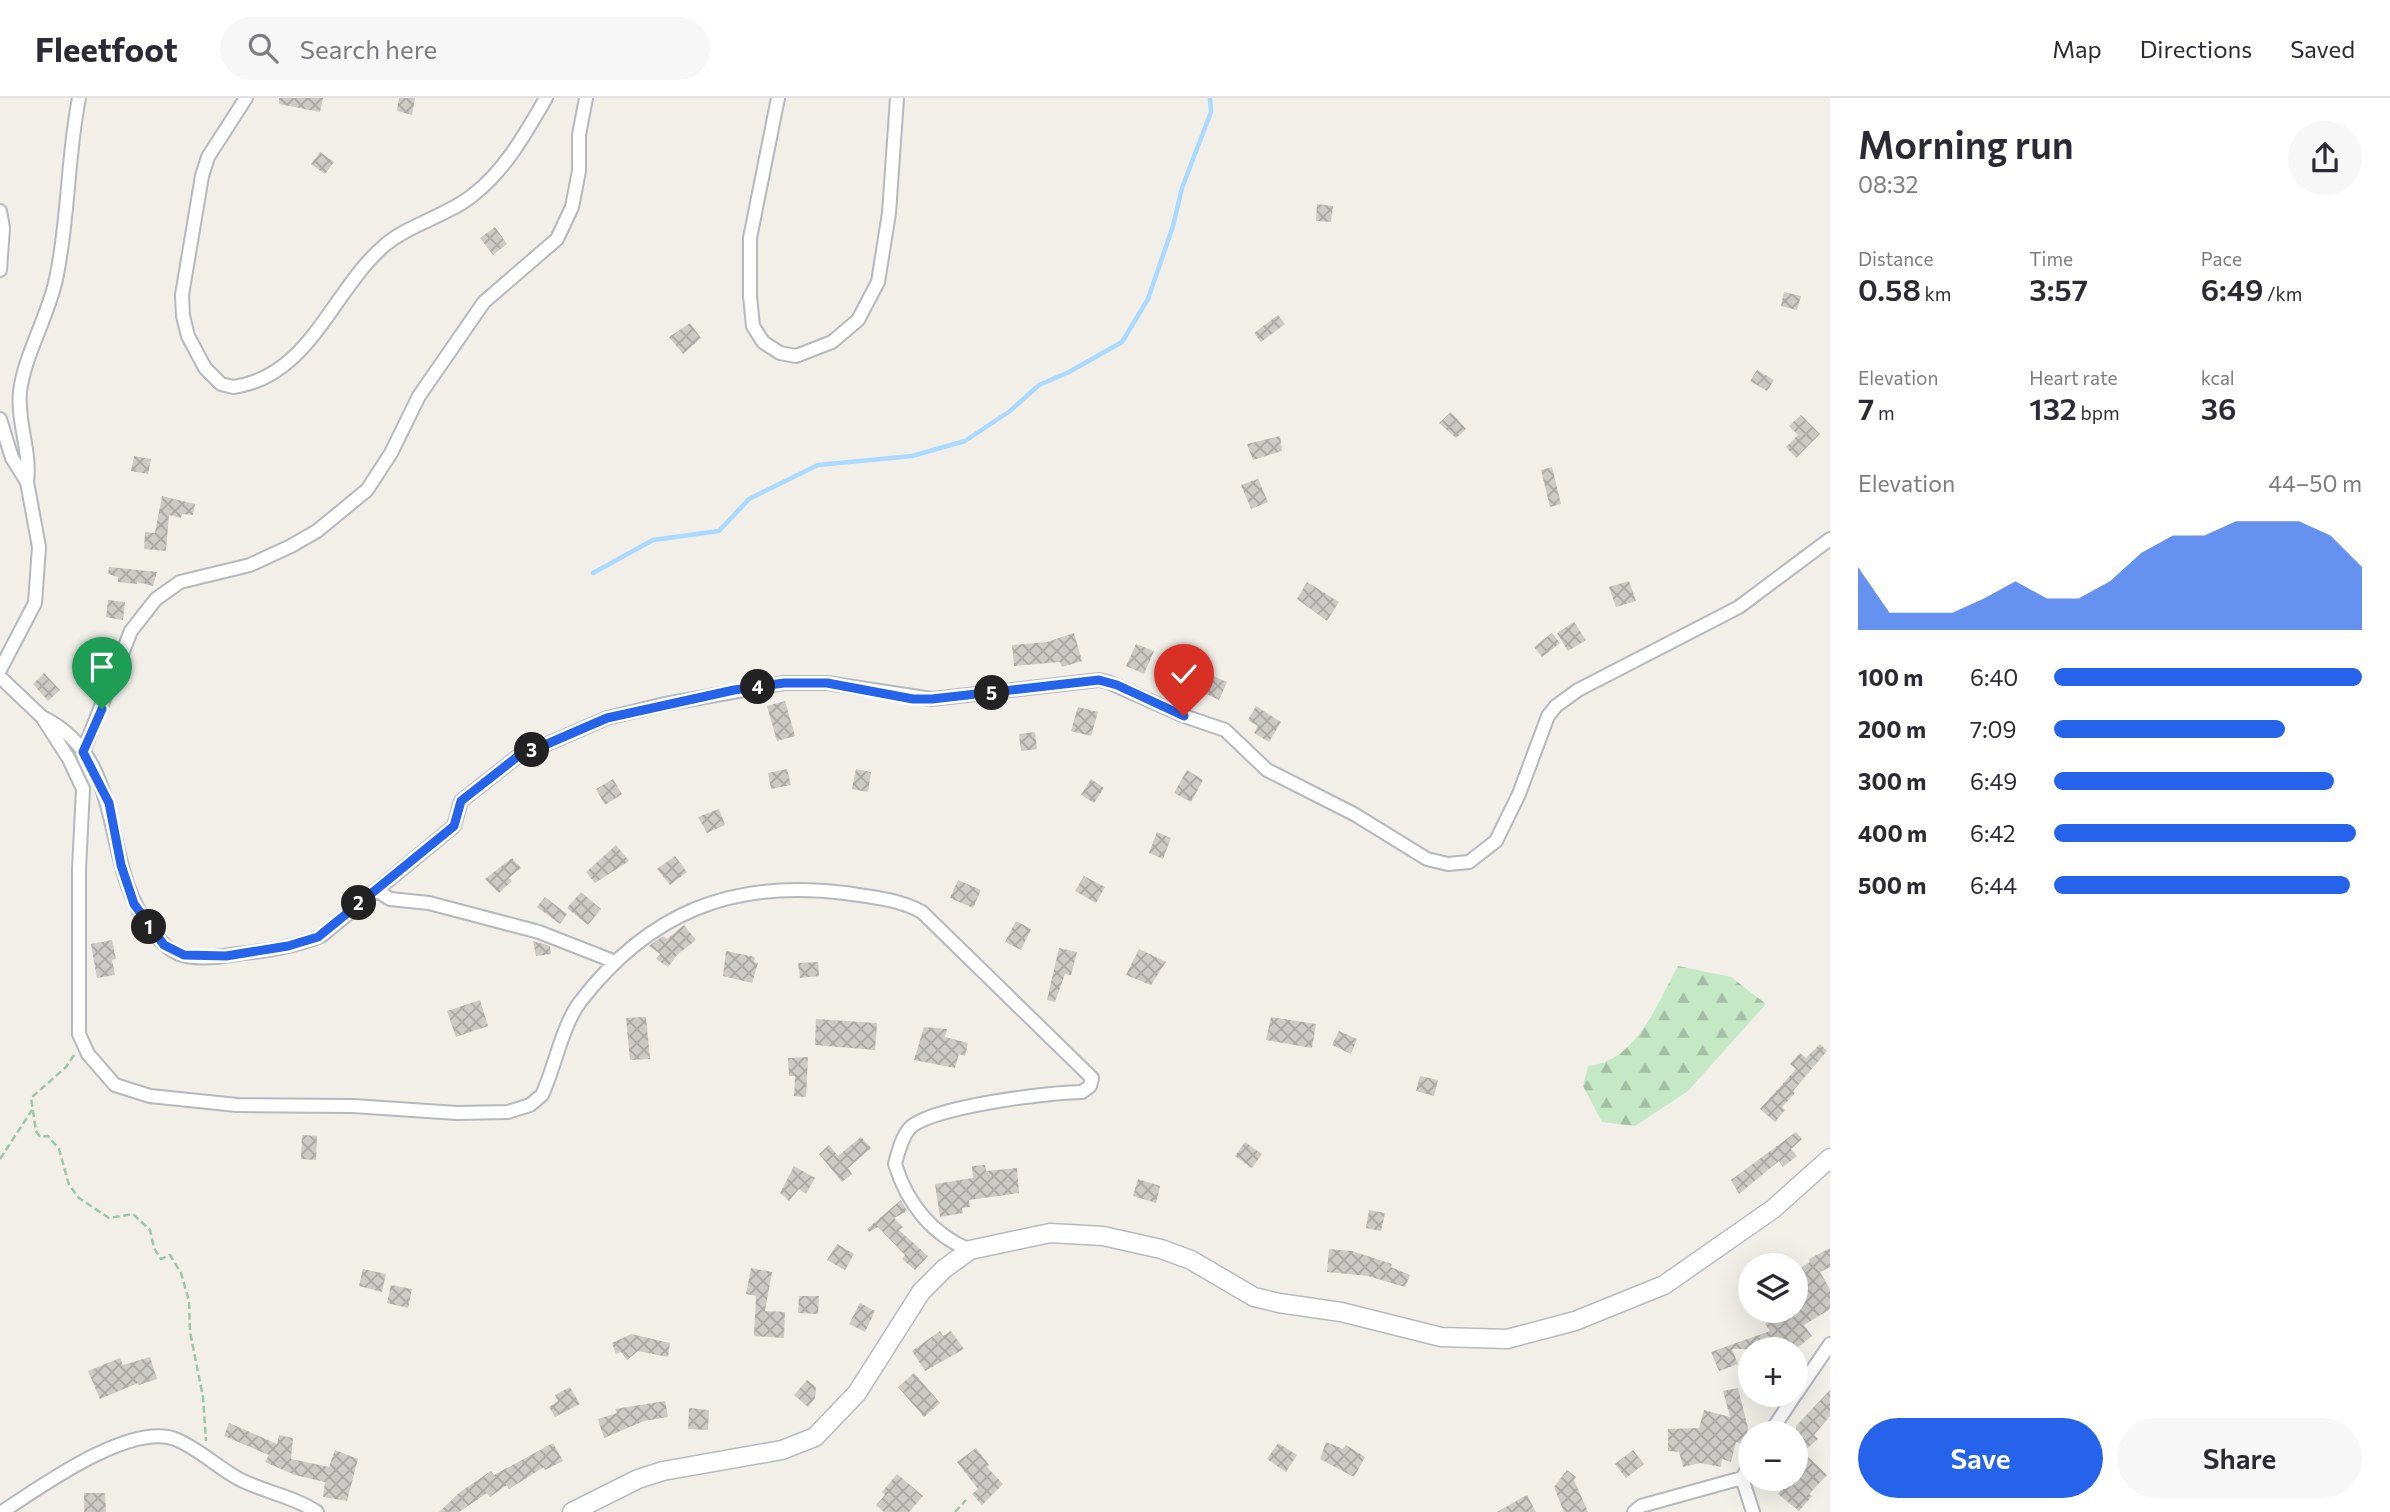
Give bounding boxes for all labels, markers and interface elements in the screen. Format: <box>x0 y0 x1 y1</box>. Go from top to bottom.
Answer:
search box <box>220 17 710 80</box>
text: Fleetfoot <box>35 28 178 69</box>
icon: search <box>244 29 282 67</box>
text: Search here <box>300 33 437 64</box>
text: Map <box>2052 34 2102 63</box>
text: Directions <box>2140 34 2252 63</box>
text: Saved <box>2290 34 2355 63</box>
text: Morning run <box>1858 120 2074 167</box>
button: share <box>2288 121 2362 195</box>
text: 08:32 <box>1858 170 1918 198</box>
text: Distance <box>1858 247 1934 270</box>
text: Time <box>2029 247 2073 270</box>
text: Pace <box>2201 247 2242 270</box>
text: 0.58 <box>1858 270 1921 307</box>
text: 3:57 <box>2029 270 2088 307</box>
text: 6:49 <box>2201 270 2263 307</box>
text: km <box>1921 282 1951 305</box>
text: /km <box>2263 282 2302 305</box>
text: Elevation <box>1858 366 1938 389</box>
text: Heart rate <box>2029 366 2118 389</box>
text: kcal <box>2201 366 2235 389</box>
text: 7 <box>1858 389 1874 426</box>
text: 132 <box>2029 389 2077 426</box>
text: 36 <box>2201 389 2236 426</box>
text: m <box>1874 401 1895 424</box>
text: bpm <box>2077 401 2120 424</box>
text: Elevation <box>1858 469 1955 497</box>
text: 44–50 m <box>2268 469 2362 497</box>
pin <box>72 637 132 709</box>
pin <box>1154 644 1214 716</box>
icon: arrive <box>83 648 121 686</box>
icon: check <box>1165 655 1203 693</box>
text: 100 m <box>1858 663 1923 691</box>
text: 6:40 <box>1970 663 2018 691</box>
pin: 4 <box>740 670 776 704</box>
text: 4 <box>752 675 763 698</box>
pin: 5 <box>974 676 1010 710</box>
text: 5 <box>986 681 997 704</box>
text: 200 m <box>1858 715 1926 743</box>
text: 7:09 <box>1970 715 2017 743</box>
pin: 3 <box>514 732 550 768</box>
text: 3 <box>526 738 537 761</box>
text: 300 m <box>1858 767 1926 795</box>
text: 6:49 <box>1970 767 2017 795</box>
text: 400 m <box>1858 819 1927 847</box>
text: 6:42 <box>1970 819 2016 847</box>
text: 500 m <box>1858 871 1926 899</box>
text: 6:44 <box>1970 871 2017 899</box>
pin: 2 <box>342 886 376 920</box>
text: 2 <box>353 891 364 914</box>
pin: 1 <box>132 910 166 944</box>
text: 1 <box>144 915 153 938</box>
map controls <box>1738 1253 1808 1491</box>
button: layers <box>1738 1253 1808 1323</box>
button: + <box>1738 1337 1808 1407</box>
button: Save <box>1858 1418 2103 1498</box>
button: Share <box>2117 1418 2362 1498</box>
button: − <box>1738 1421 1808 1491</box>

